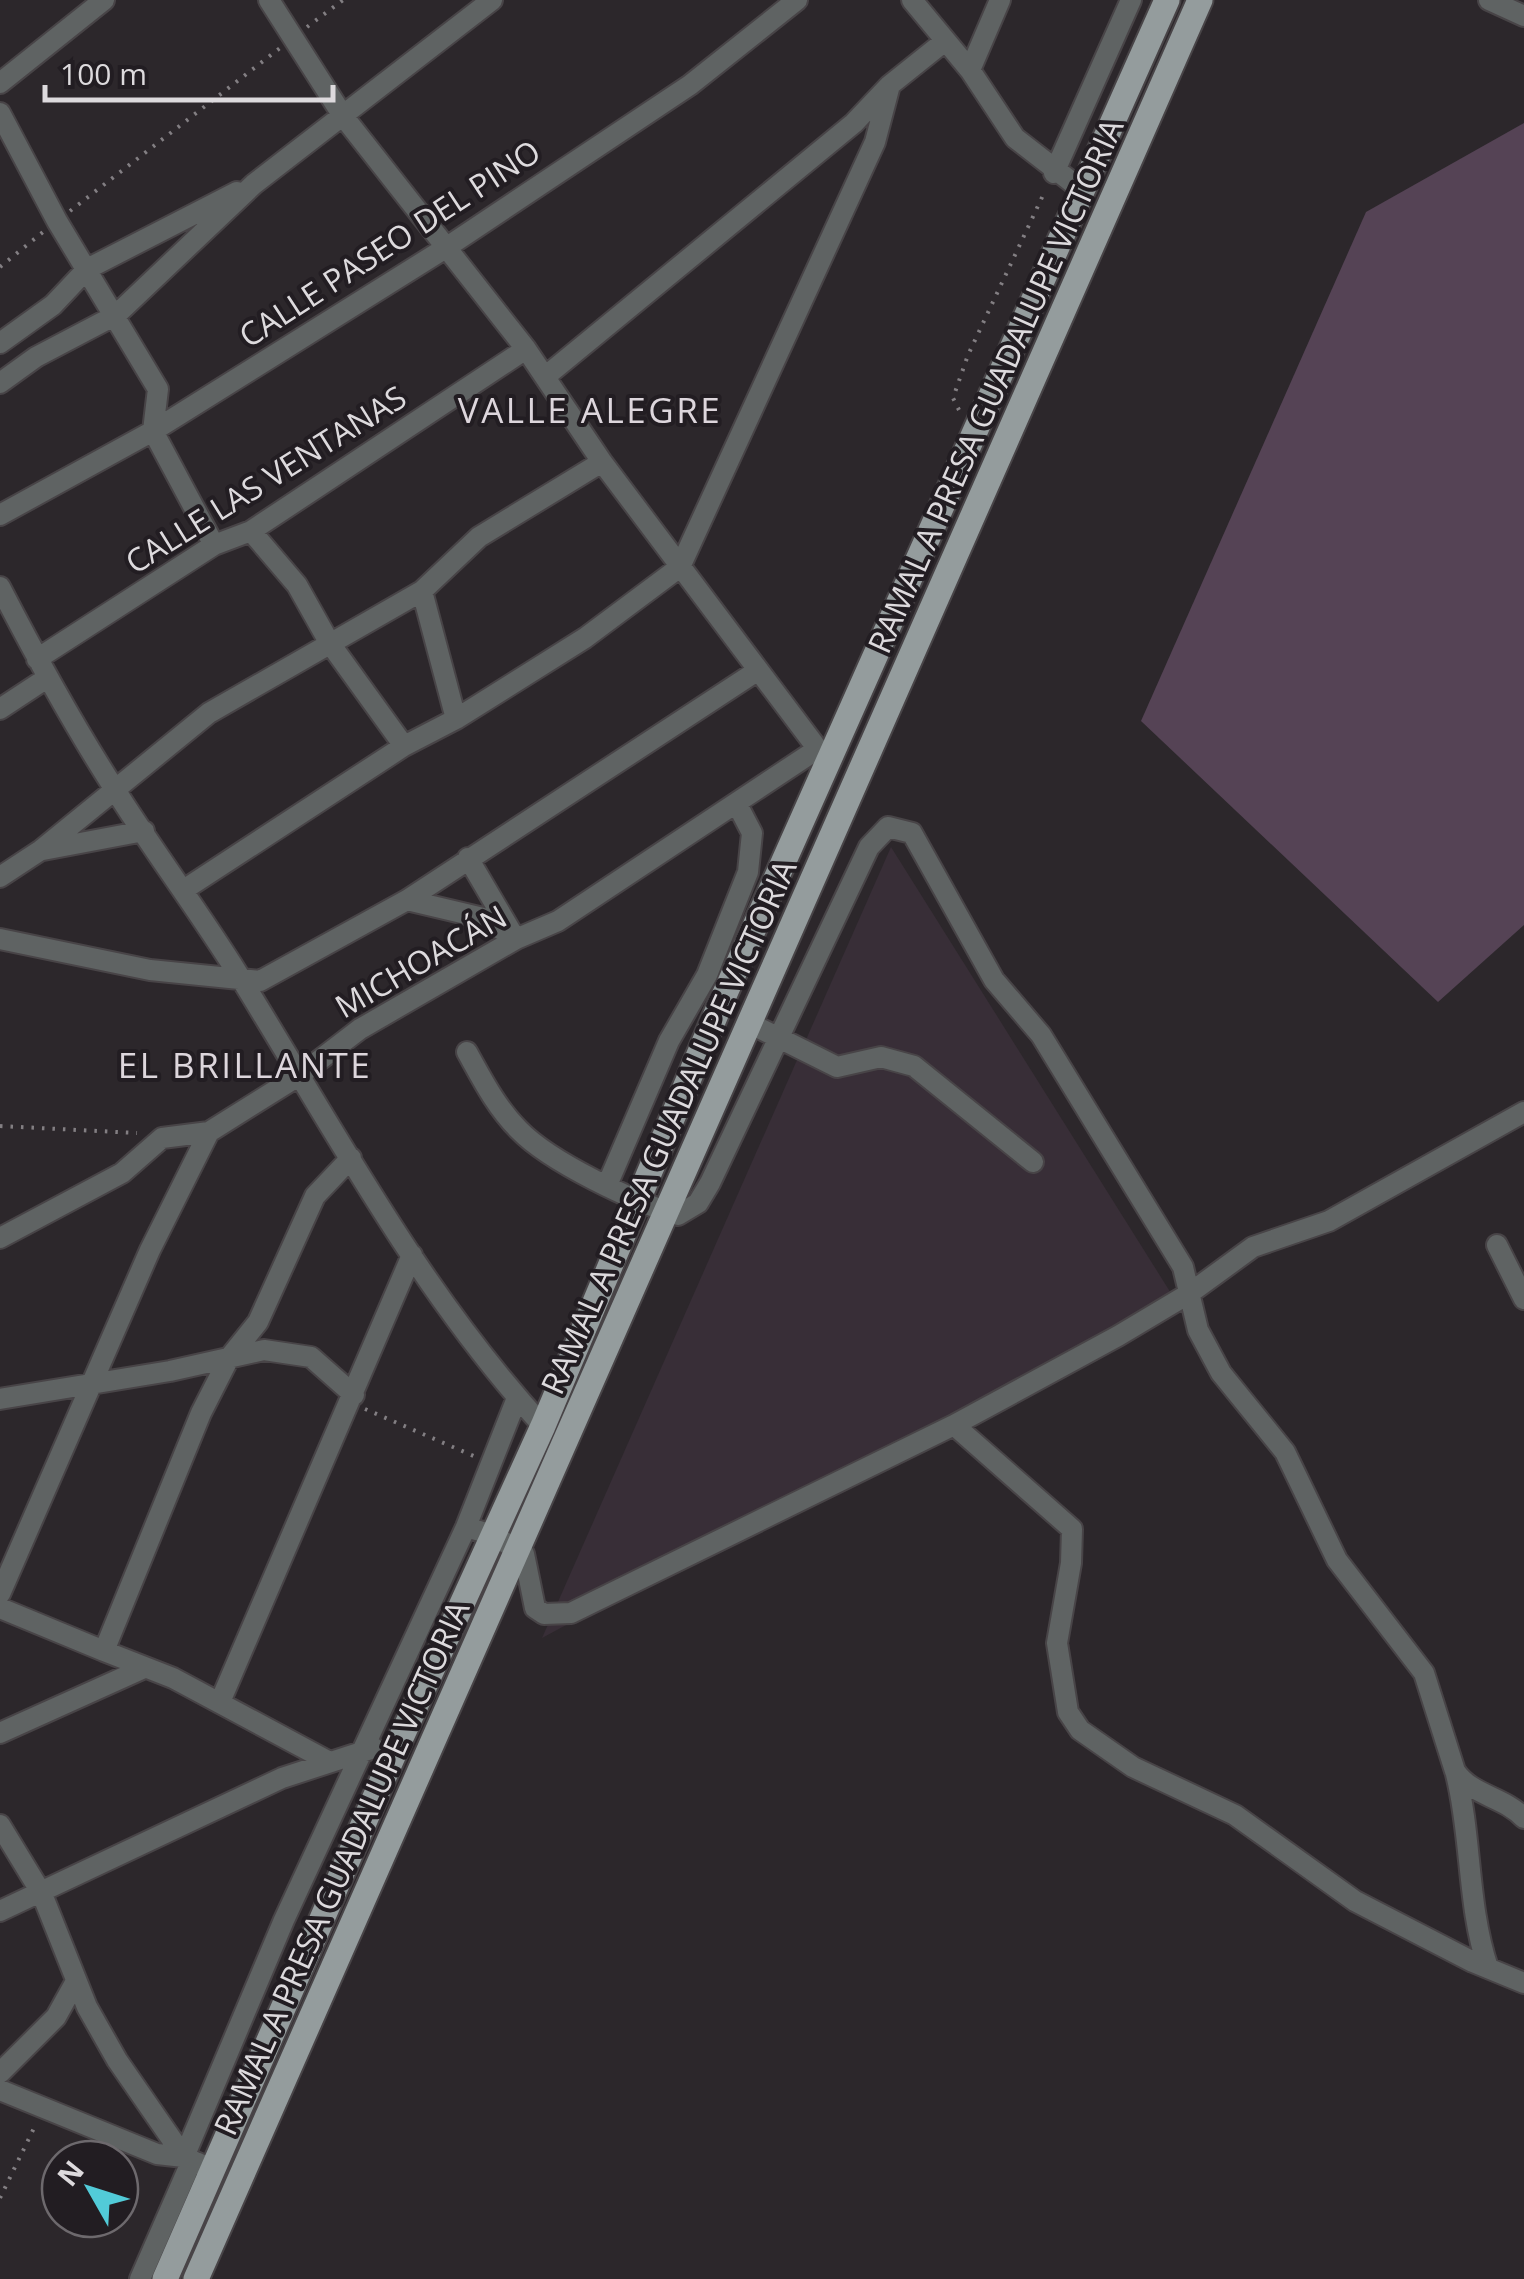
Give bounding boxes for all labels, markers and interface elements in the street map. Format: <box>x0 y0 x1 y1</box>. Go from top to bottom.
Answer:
scale bar <box>45 40 332 102</box>
text: 100 m <box>60 53 147 94</box>
street label: RAMAL A PRESA GUADALUPE VICTORIA <box>857 111 1133 659</box>
street label: CALLE PASEO DEL PINO <box>230 129 548 356</box>
street label: CALLE LAS VENTANAS <box>117 375 414 583</box>
district label: VALLE ALEGRE <box>458 386 722 433</box>
street label: RAMAL A PRESA GUADALUPE VICTORIA <box>530 852 806 1400</box>
street label: MICHOACÁN <box>327 894 514 1027</box>
district label: EL BRILLANTE <box>118 1041 372 1088</box>
street label: RAMAL A PRESA GUADALUPE VICTORIA <box>203 1593 479 2141</box>
north arrow <box>40 2139 140 2239</box>
text: N <box>48 2152 92 2193</box>

